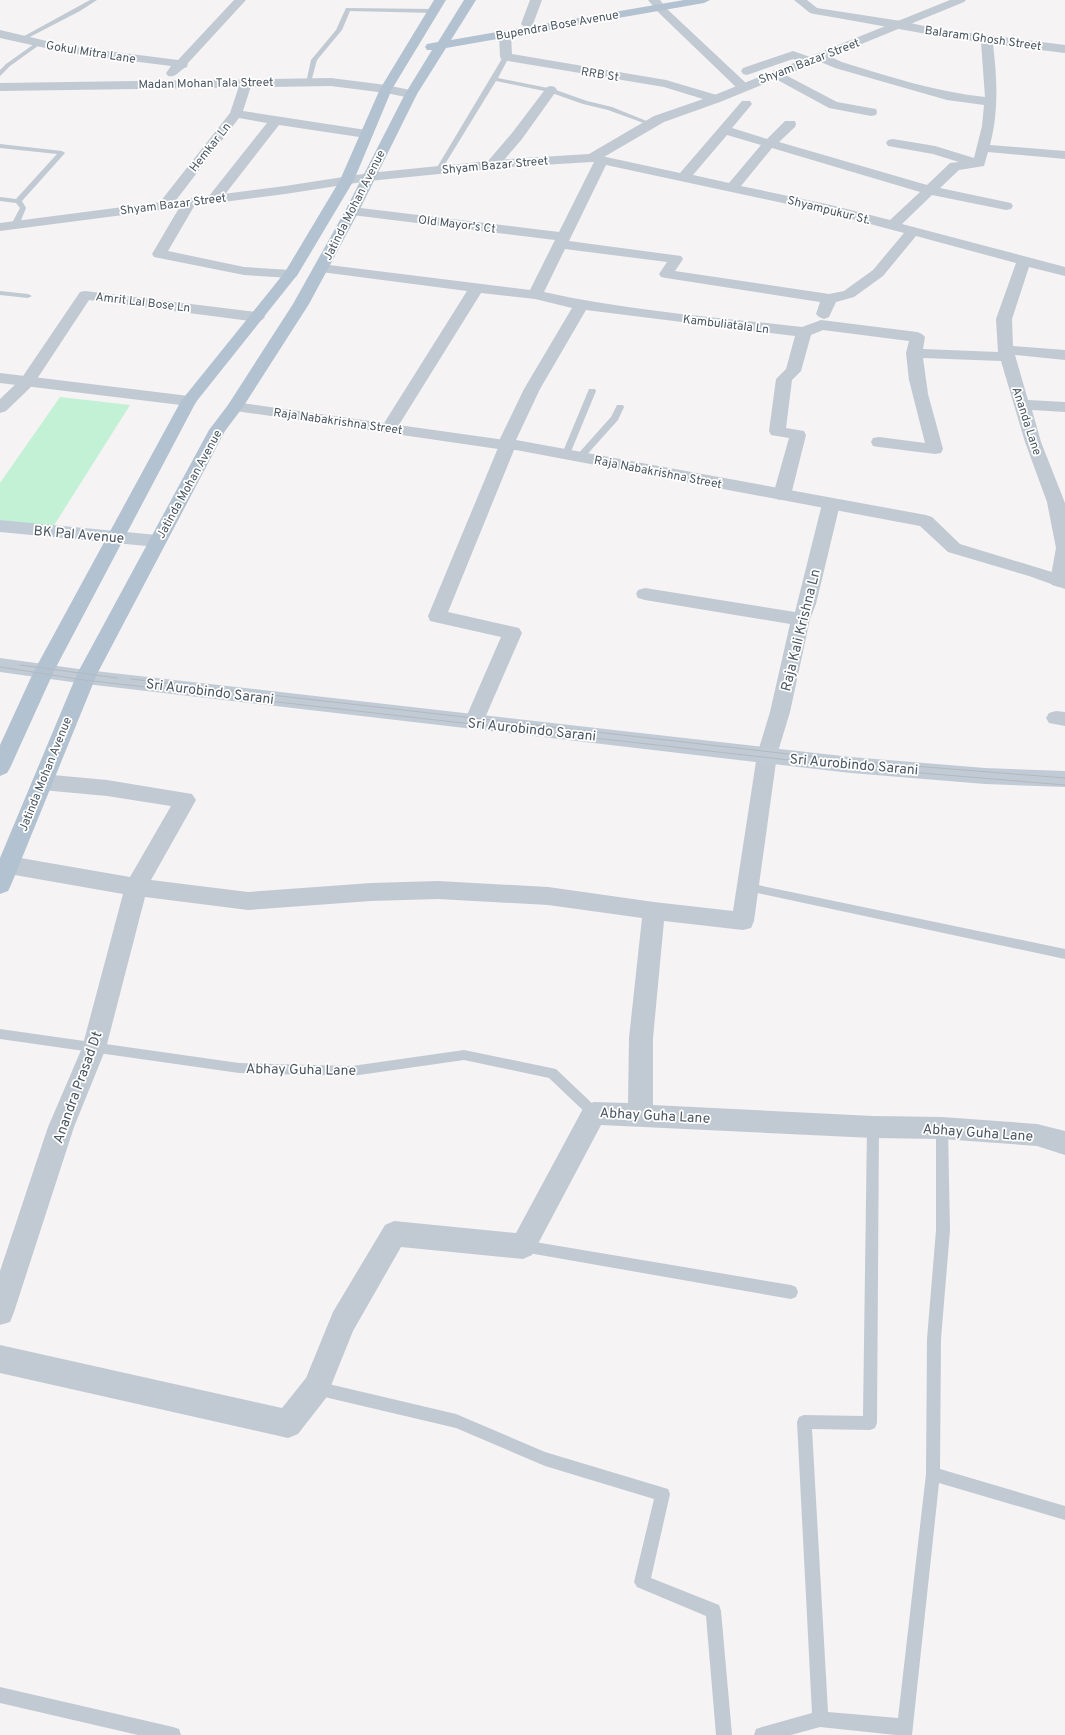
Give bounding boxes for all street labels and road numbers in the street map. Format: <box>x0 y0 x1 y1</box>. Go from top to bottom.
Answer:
street label: Bupendra Bose Avenue <box>494 7 620 45</box>
street label: Balaram Ghosh Street <box>923 23 1042 55</box>
street label: Shyam Bazar Street <box>757 35 862 89</box>
street label: Gokul Mitra Lane <box>45 38 137 68</box>
street label: RRB St <box>580 64 620 86</box>
street label: Madan Mohan Tala Street <box>138 75 274 93</box>
street label: Hemkar Ln <box>186 120 235 176</box>
street label: Jatinda Mohan Avenue <box>320 148 390 263</box>
street label: Shyam Bazar Street <box>441 153 549 179</box>
street label: Shyam Bazar Street <box>119 191 227 219</box>
street label: Shyampukur St. <box>786 193 872 229</box>
street label: Old Mayor's Ct <box>417 212 497 238</box>
street label: Amrit Lal Bose Ln <box>95 289 191 317</box>
street label: Kambuliatala Ln <box>682 312 770 338</box>
street label: Ananda Lane <box>1007 385 1045 457</box>
street label: Raja Nabakrishna Street <box>272 405 403 439</box>
street label: Jatinda Mohan Avenue <box>153 427 226 542</box>
street label: Raja Nabakrishna Street <box>592 453 723 493</box>
street label: BK Pal Avenue <box>33 523 125 548</box>
street label: Raja Kali Krishna Ln <box>778 568 825 693</box>
street label: Sri Aurobindo Sarani <box>145 676 275 709</box>
street label: Jatinda Mohan Avenue <box>16 715 76 834</box>
street label: Sri Aurobindo Sarani <box>467 715 597 746</box>
street label: Sri Aurobindo Sarani <box>789 751 919 780</box>
street label: Anandra Prasad Dt <box>50 1029 107 1146</box>
street label: Abhay Guha Lane <box>246 1061 356 1080</box>
street label: Abhay Guha Lane <box>599 1105 711 1128</box>
street label: Abhay Guha Lane <box>922 1121 1034 1146</box>

